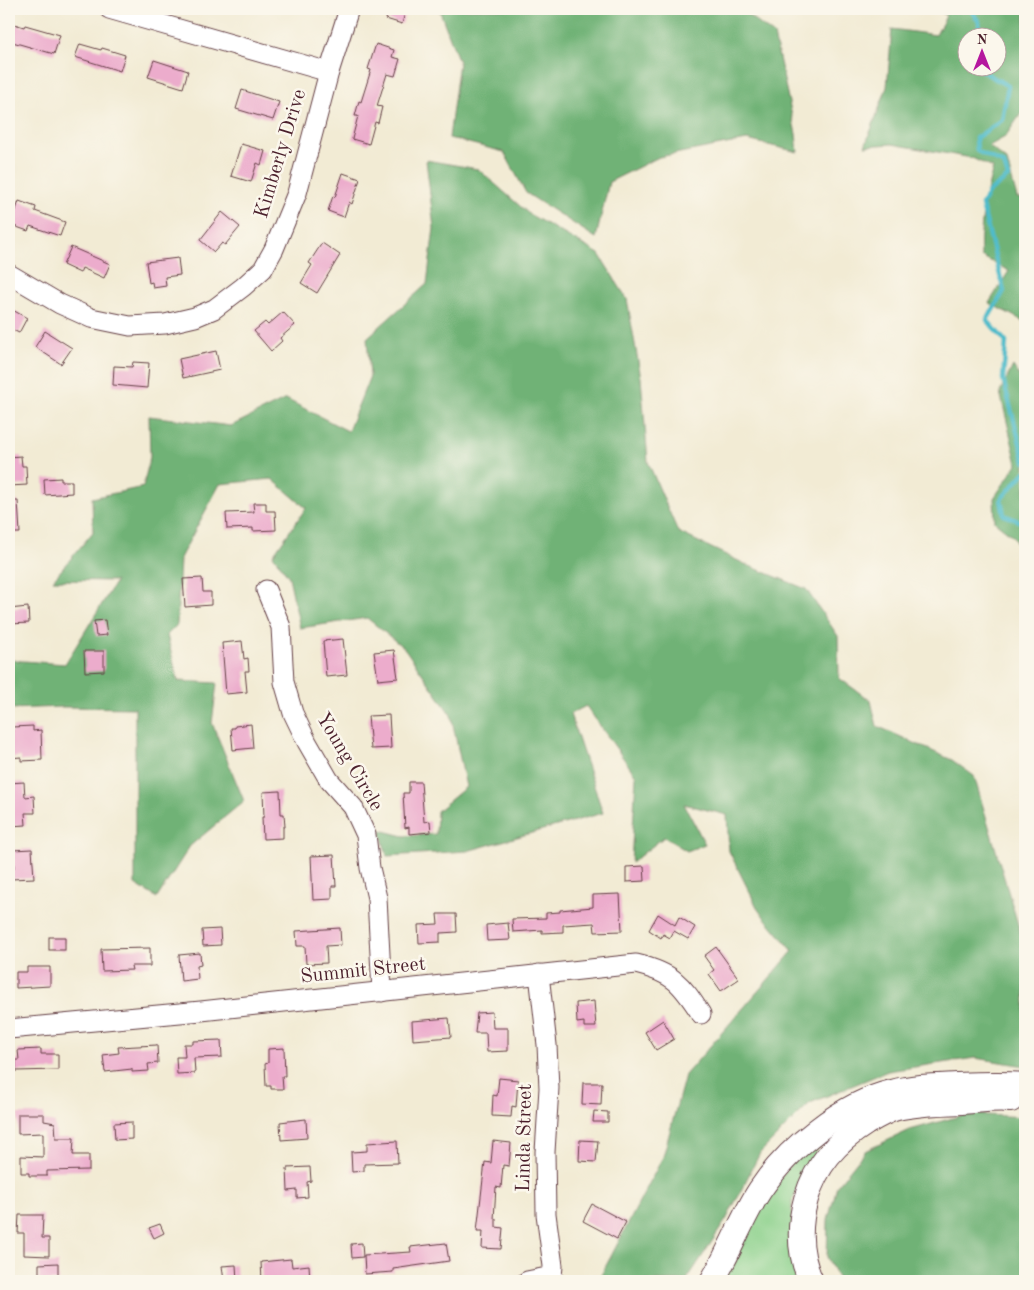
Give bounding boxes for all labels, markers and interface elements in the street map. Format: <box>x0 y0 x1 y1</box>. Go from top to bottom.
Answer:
north arrow <box>956 28 1006 78</box>
text: N <box>977 33 988 47</box>
street label: Kimberly Drive <box>252 87 310 221</box>
street label: Young Circle <box>312 709 386 815</box>
street label: Summit Street <box>299 954 427 988</box>
street label: Linda Street <box>514 1084 536 1192</box>

